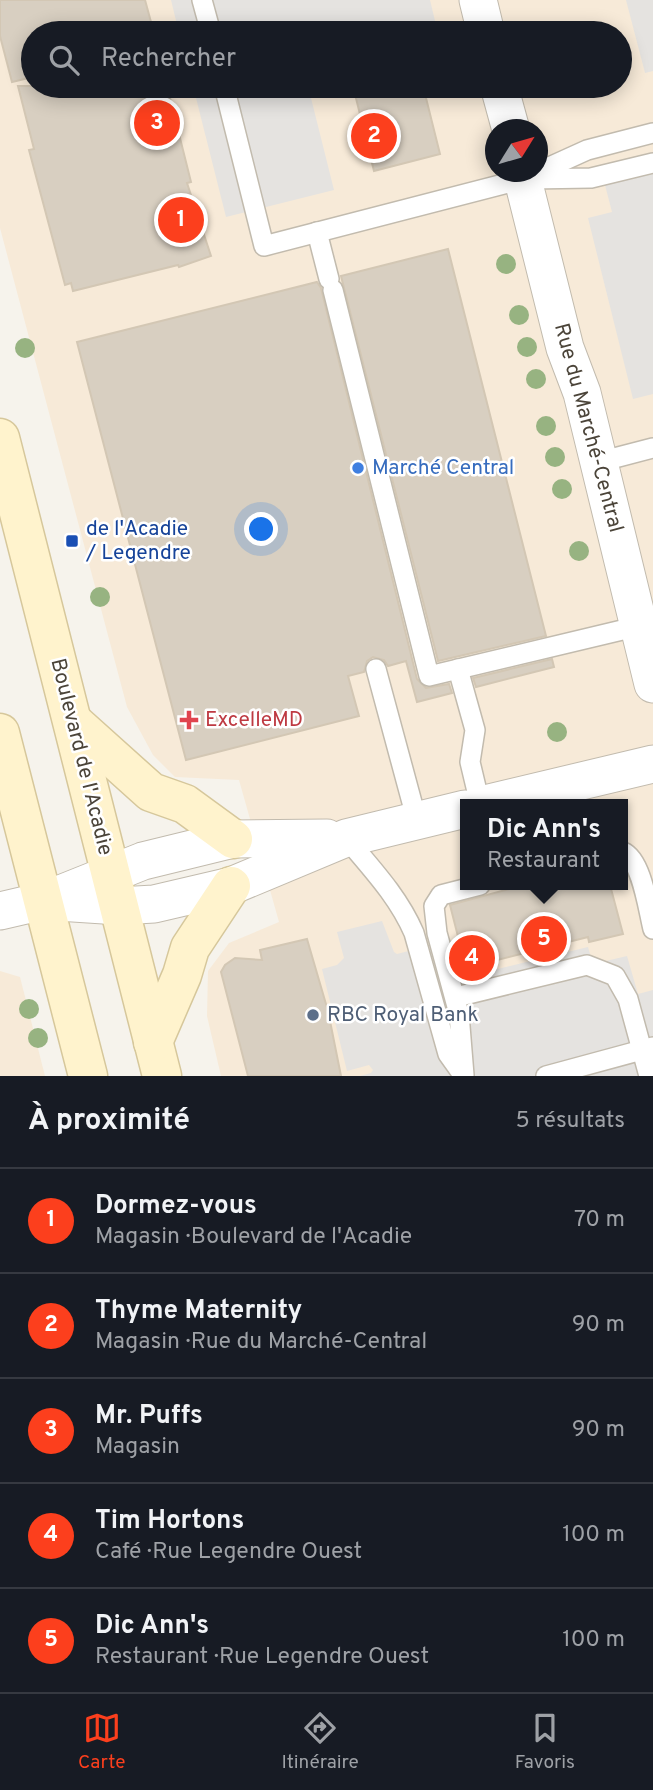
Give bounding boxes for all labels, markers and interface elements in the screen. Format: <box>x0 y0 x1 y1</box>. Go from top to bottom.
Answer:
search box <box>21 21 632 98</box>
icon: search <box>45 41 83 79</box>
text: Rechercher <box>101 43 236 76</box>
pin: 3 <box>134 97 180 149</box>
pin: 2 <box>351 110 397 162</box>
north arrow <box>485 119 548 182</box>
pin: 1 <box>158 194 204 246</box>
street label: Rue du Marché-Central <box>547 320 629 536</box>
place label: Marché Central <box>372 455 514 482</box>
marker: Marché Central <box>350 460 366 476</box>
your location <box>244 512 278 546</box>
place label: de l'Acadie / Legendre <box>85 516 191 567</box>
marker: de l'Acadie / Legendre <box>64 533 80 549</box>
street label: Boulevard de l'Acadie <box>43 656 119 858</box>
place label: ExcelleMD <box>205 707 303 734</box>
marker: ExcelleMD <box>179 710 199 730</box>
popup <box>460 799 628 890</box>
text: Dic Ann's <box>487 814 601 847</box>
text: Restaurant <box>487 847 600 876</box>
pin: 5 <box>521 913 567 965</box>
pin: 4 <box>449 932 495 984</box>
place label: RBC Royal Bank <box>327 1002 479 1029</box>
marker: RBC Royal Bank <box>305 1007 321 1023</box>
text: À proximité <box>28 1103 190 1140</box>
text: 5 résultats <box>516 1107 625 1136</box>
text: Dormez-vous <box>95 1190 257 1223</box>
text: 1 <box>46 1206 56 1235</box>
text: 70 m <box>574 1206 625 1235</box>
text: Magasin · Boulevard de l'Acadie <box>95 1223 412 1252</box>
text: Thyme Maternity <box>95 1295 302 1328</box>
text: 2 <box>44 1311 58 1340</box>
text: 90 m <box>572 1311 625 1340</box>
text: Magasin · Rue du Marché-Central <box>95 1328 427 1357</box>
text: Mr. Puffs <box>95 1400 203 1433</box>
text: 3 <box>44 1416 58 1445</box>
text: 90 m <box>572 1416 625 1445</box>
text: Magasin <box>95 1433 180 1462</box>
text: Tim Hortons <box>95 1505 244 1538</box>
text: 4 <box>44 1521 58 1550</box>
text: 100 m <box>562 1521 625 1550</box>
text: Café · Rue Legendre Ouest <box>95 1538 362 1567</box>
text: Dic Ann's <box>95 1610 209 1643</box>
text: 5 <box>44 1626 58 1655</box>
text: 100 m <box>562 1626 625 1655</box>
text: Restaurant · Rue Legendre Ouest <box>95 1643 429 1672</box>
tab: Carte <box>78 1709 125 1775</box>
tab: Itinéraire <box>281 1709 359 1775</box>
tab: Favoris <box>515 1709 575 1775</box>

